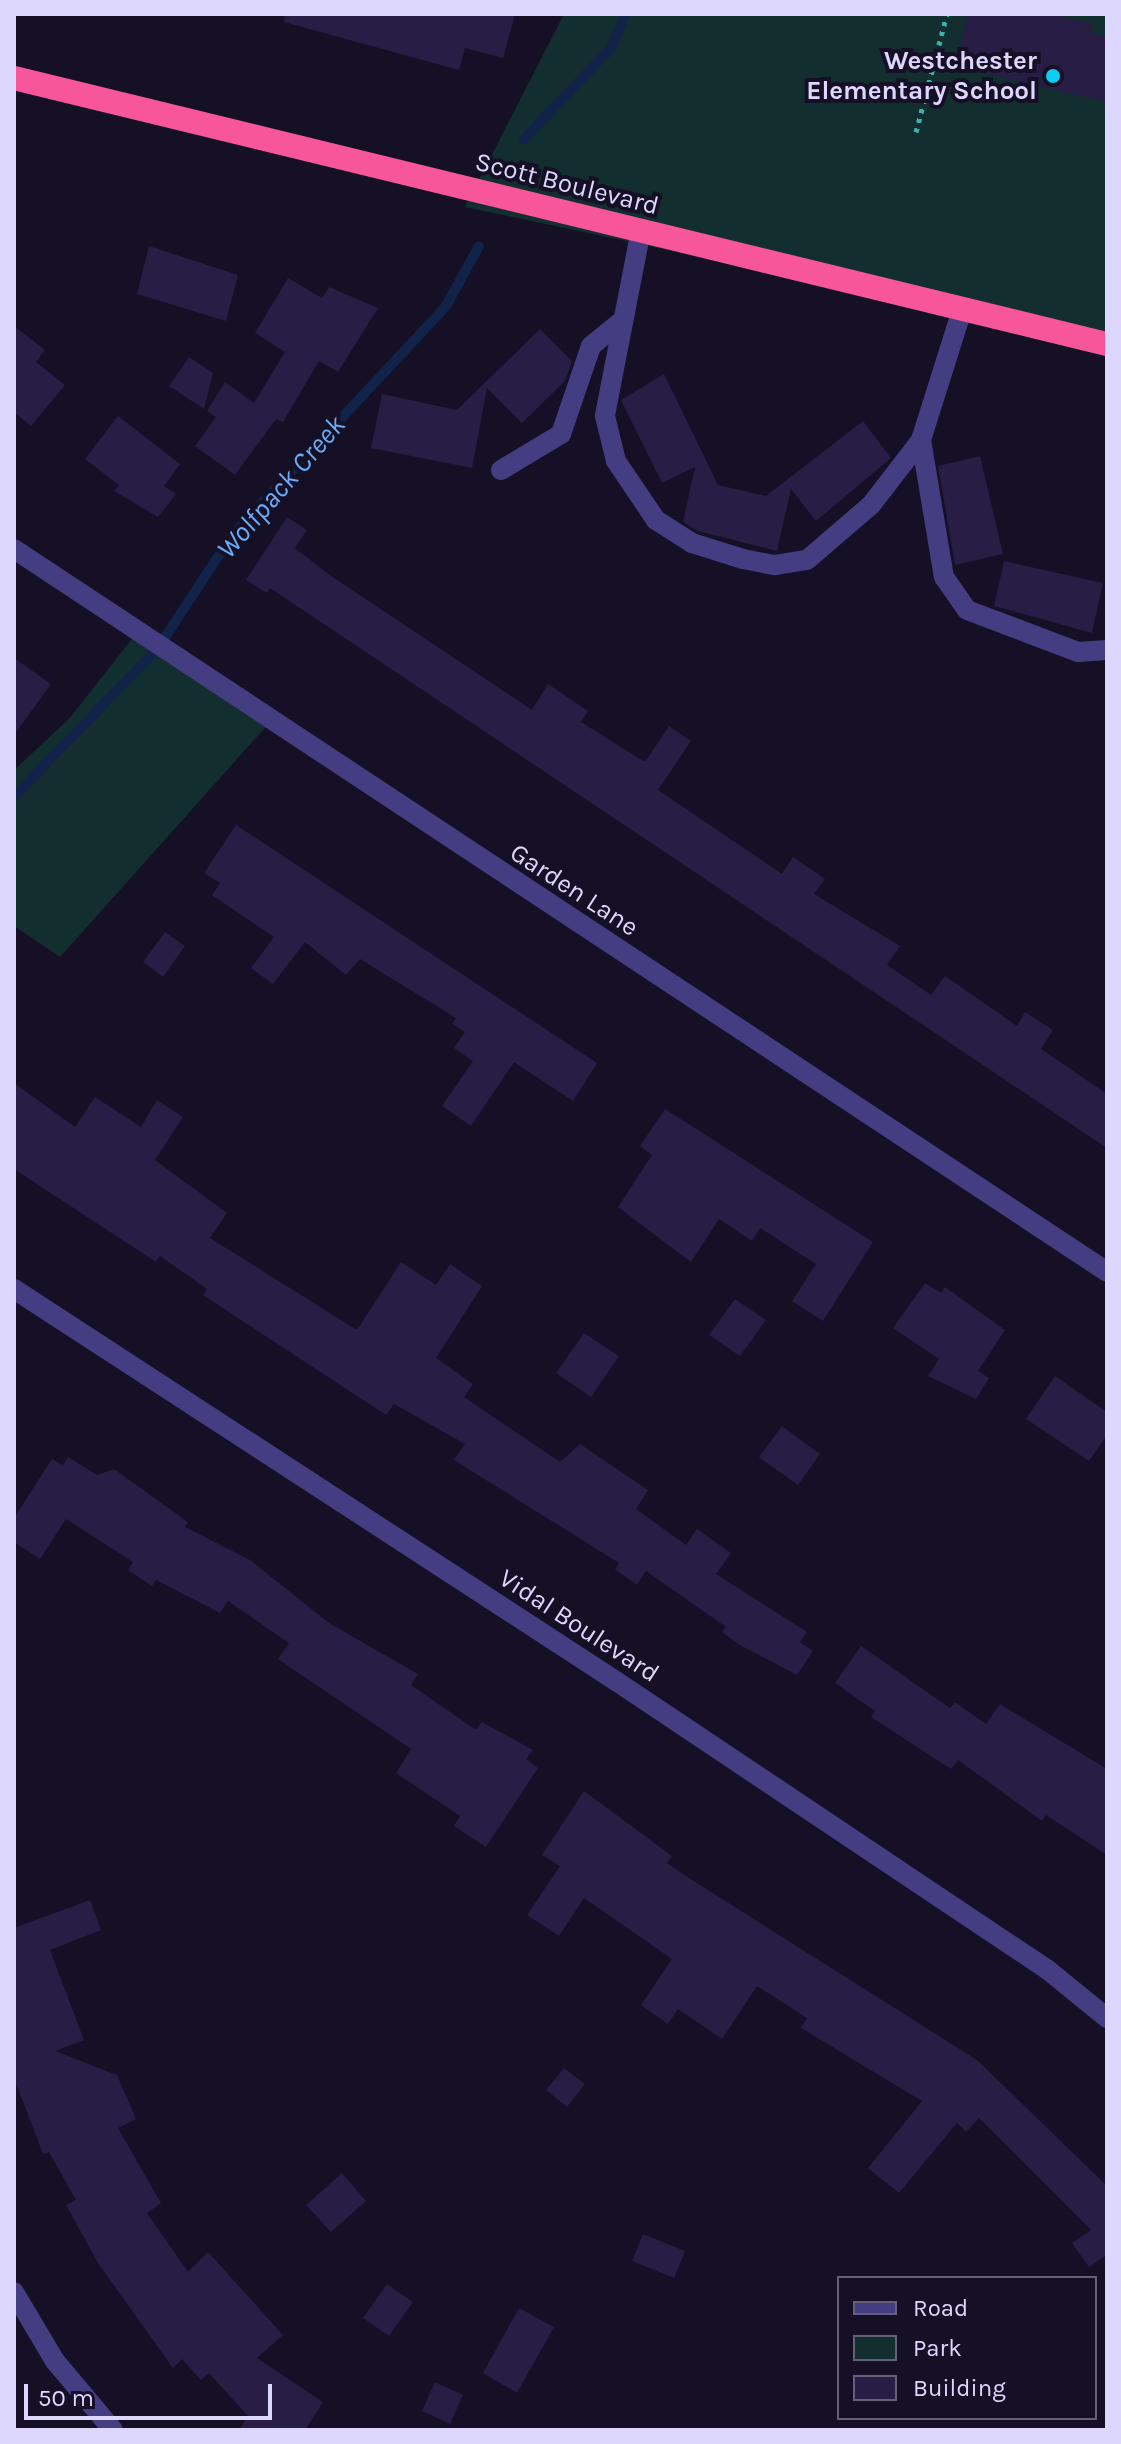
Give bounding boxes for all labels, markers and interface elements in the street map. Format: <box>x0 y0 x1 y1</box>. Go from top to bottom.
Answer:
place label: Westchester Elementary School <box>806 45 1037 106</box>
marker: Westchester Elementary School <box>1044 67 1062 85</box>
street label: Scott Boulevard <box>472 146 662 222</box>
water label: Wolfpack Creek <box>210 409 352 565</box>
street label: Garden Lane <box>504 837 644 943</box>
street label: Vidal Boulevard <box>493 1563 665 1689</box>
legend <box>837 2276 1097 2420</box>
text: Road <box>913 2294 968 2322</box>
text: Park <box>913 2334 962 2362</box>
scale bar <box>28 2368 276 2418</box>
text: Building <box>913 2374 1006 2402</box>
text: 50 m <box>38 2384 94 2412</box>

